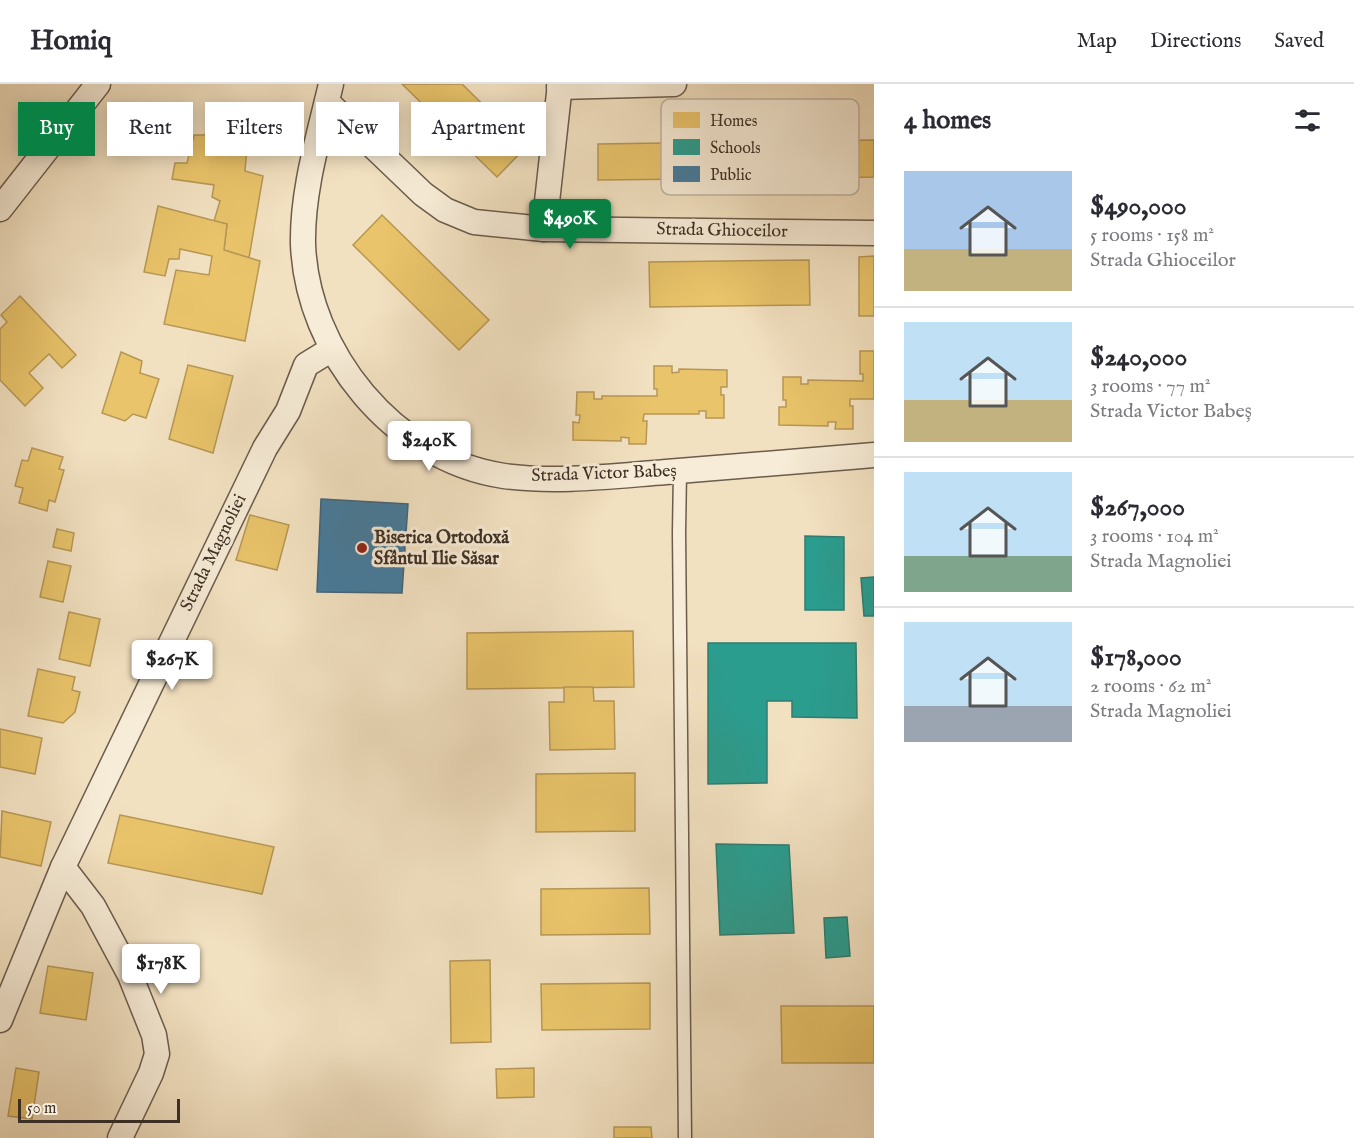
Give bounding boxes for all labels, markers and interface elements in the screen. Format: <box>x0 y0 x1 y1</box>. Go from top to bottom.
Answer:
text: Homiq <box>30 24 112 59</box>
text: Map <box>1077 28 1117 55</box>
text: Directions <box>1150 28 1241 55</box>
text: Saved <box>1274 28 1324 55</box>
legend <box>661 99 859 195</box>
chip: Buy <box>18 102 95 156</box>
chip: Rent <box>107 102 193 156</box>
chip: Filters <box>205 102 304 156</box>
chip: New <box>316 102 399 156</box>
chip: Apartment <box>411 102 546 156</box>
text: 4 homes <box>904 104 991 137</box>
icon: filters <box>1291 104 1324 137</box>
text: Homes <box>710 112 758 132</box>
text: Schools <box>710 139 761 159</box>
text: Public <box>710 166 752 186</box>
text: $490,000 <box>1090 190 1187 223</box>
icon: home <box>952 195 1024 267</box>
pin: $490K <box>528 199 612 250</box>
text: $490K <box>543 206 597 231</box>
street label: Strada Ghioceilor <box>656 218 788 244</box>
text: 5 rooms · 158 m² <box>1090 223 1214 248</box>
text: Strada Ghioceilor <box>1090 248 1236 273</box>
text: $240,000 <box>1090 341 1187 374</box>
icon: home <box>952 346 1024 418</box>
text: 3 rooms · 77 m² <box>1090 374 1210 399</box>
text: Strada Victor Babeș <box>1090 399 1252 424</box>
pin: $240K <box>387 421 471 472</box>
text: $240K <box>402 428 456 453</box>
street label: Strada Victor Babeș <box>531 460 677 488</box>
street label: Strada Magnoliei <box>176 490 252 615</box>
text: $267,000 <box>1090 491 1185 524</box>
icon: home <box>952 496 1024 568</box>
text: 3 rooms · 104 m² <box>1090 524 1219 549</box>
place label: Biserica Ortodoxă Sfântul Ilie Săsar <box>374 527 510 571</box>
marker: Biserica Ortodoxă Sfântul Ilie Săsar <box>355 541 369 555</box>
text: Strada Magnoliei <box>1090 549 1232 574</box>
pin: $267K <box>130 640 214 691</box>
text: $178,000 <box>1090 641 1182 674</box>
icon: home <box>952 646 1024 718</box>
text: $267K <box>146 647 198 672</box>
text: 2 rooms · 62 m² <box>1090 674 1212 699</box>
text: Strada Magnoliei <box>1090 699 1232 724</box>
pin: $178K <box>119 944 203 995</box>
text: $178K <box>136 951 186 976</box>
scale bar <box>18 1096 180 1124</box>
text: 50 m <box>27 1099 56 1119</box>

